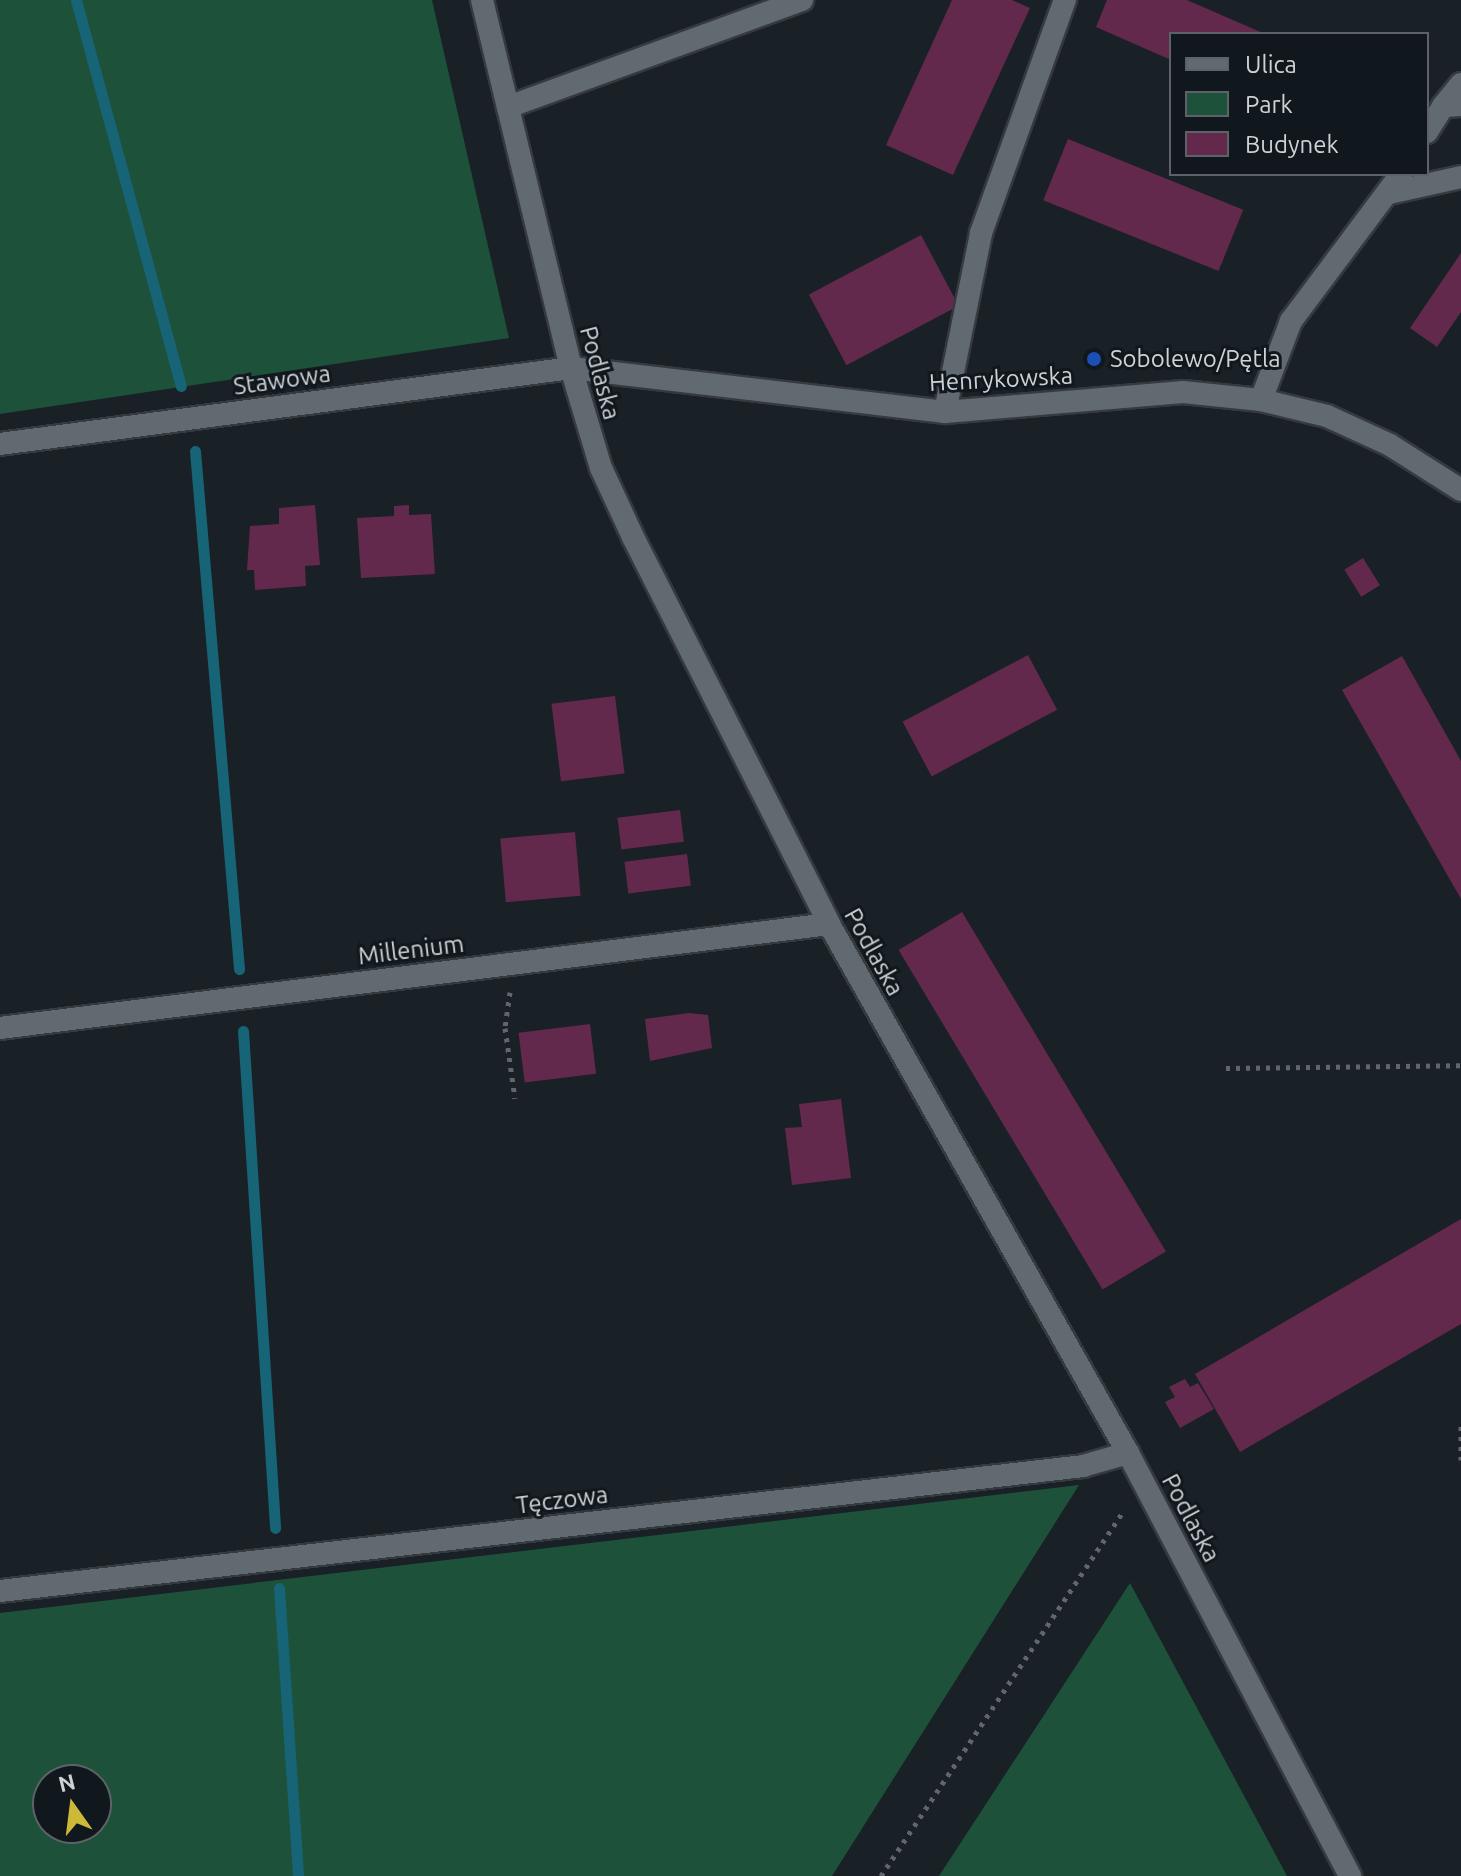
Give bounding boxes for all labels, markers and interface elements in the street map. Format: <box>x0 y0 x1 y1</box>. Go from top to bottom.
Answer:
legend <box>1169 32 1429 176</box>
text: Ulica <box>1245 51 1297 78</box>
text: Park <box>1245 91 1293 118</box>
text: Budynek <box>1245 131 1339 158</box>
street label: Podlaska <box>574 323 626 423</box>
place label: Sobolewo/Pętla <box>1110 345 1281 373</box>
marker: Sobolewo/Pętla <box>1085 350 1103 368</box>
street label: Stawowa <box>232 359 332 401</box>
street label: Henrykowska <box>928 361 1074 397</box>
street label: Podlaska <box>838 903 910 1001</box>
street label: Millenium <box>356 929 466 971</box>
street label: Podlaska <box>1156 1469 1226 1567</box>
street label: Tęczowa <box>514 1480 610 1520</box>
north arrow <box>32 1764 112 1844</box>
text: N <box>56 1768 78 1796</box>

